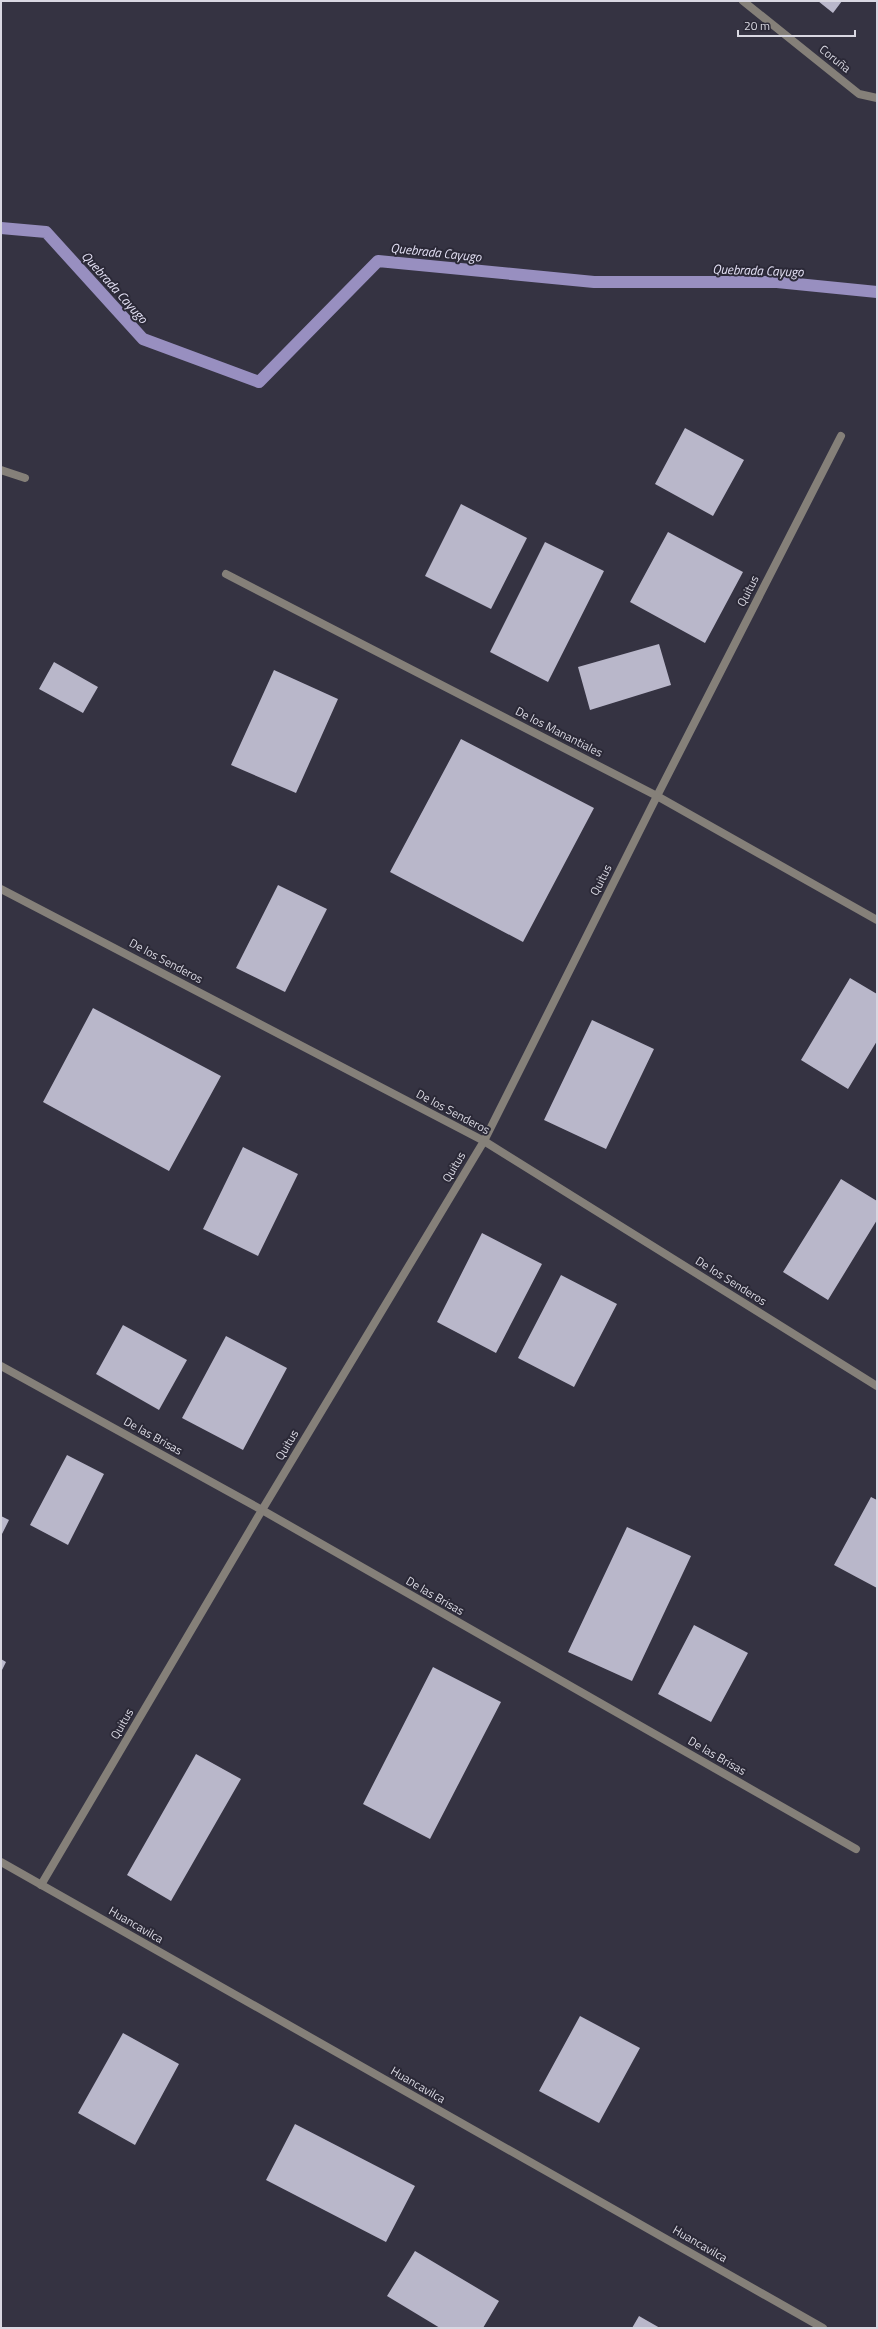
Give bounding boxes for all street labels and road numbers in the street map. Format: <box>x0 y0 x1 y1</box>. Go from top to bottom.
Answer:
street label: Coruña <box>815 40 855 77</box>
street label: Quitus <box>732 571 764 610</box>
street label: De los Manantiales <box>512 701 607 762</box>
street label: Quitus <box>585 860 617 899</box>
street label: De los Senderos <box>126 933 207 988</box>
street label: De los Senderos <box>413 1084 494 1139</box>
street label: Quitus <box>437 1147 470 1186</box>
street label: De los Senderos <box>692 1251 771 1310</box>
street label: De las Brisas <box>120 1412 187 1460</box>
street label: Quitus <box>270 1425 303 1464</box>
street label: De las Brisas <box>402 1571 468 1620</box>
street label: Quitus <box>105 1704 138 1743</box>
street label: De las Brisas <box>684 1731 750 1780</box>
street label: Huancavilca <box>105 1901 167 1948</box>
street label: Huancavilca <box>387 2061 449 2108</box>
street label: Huancavilca <box>669 2220 731 2267</box>

